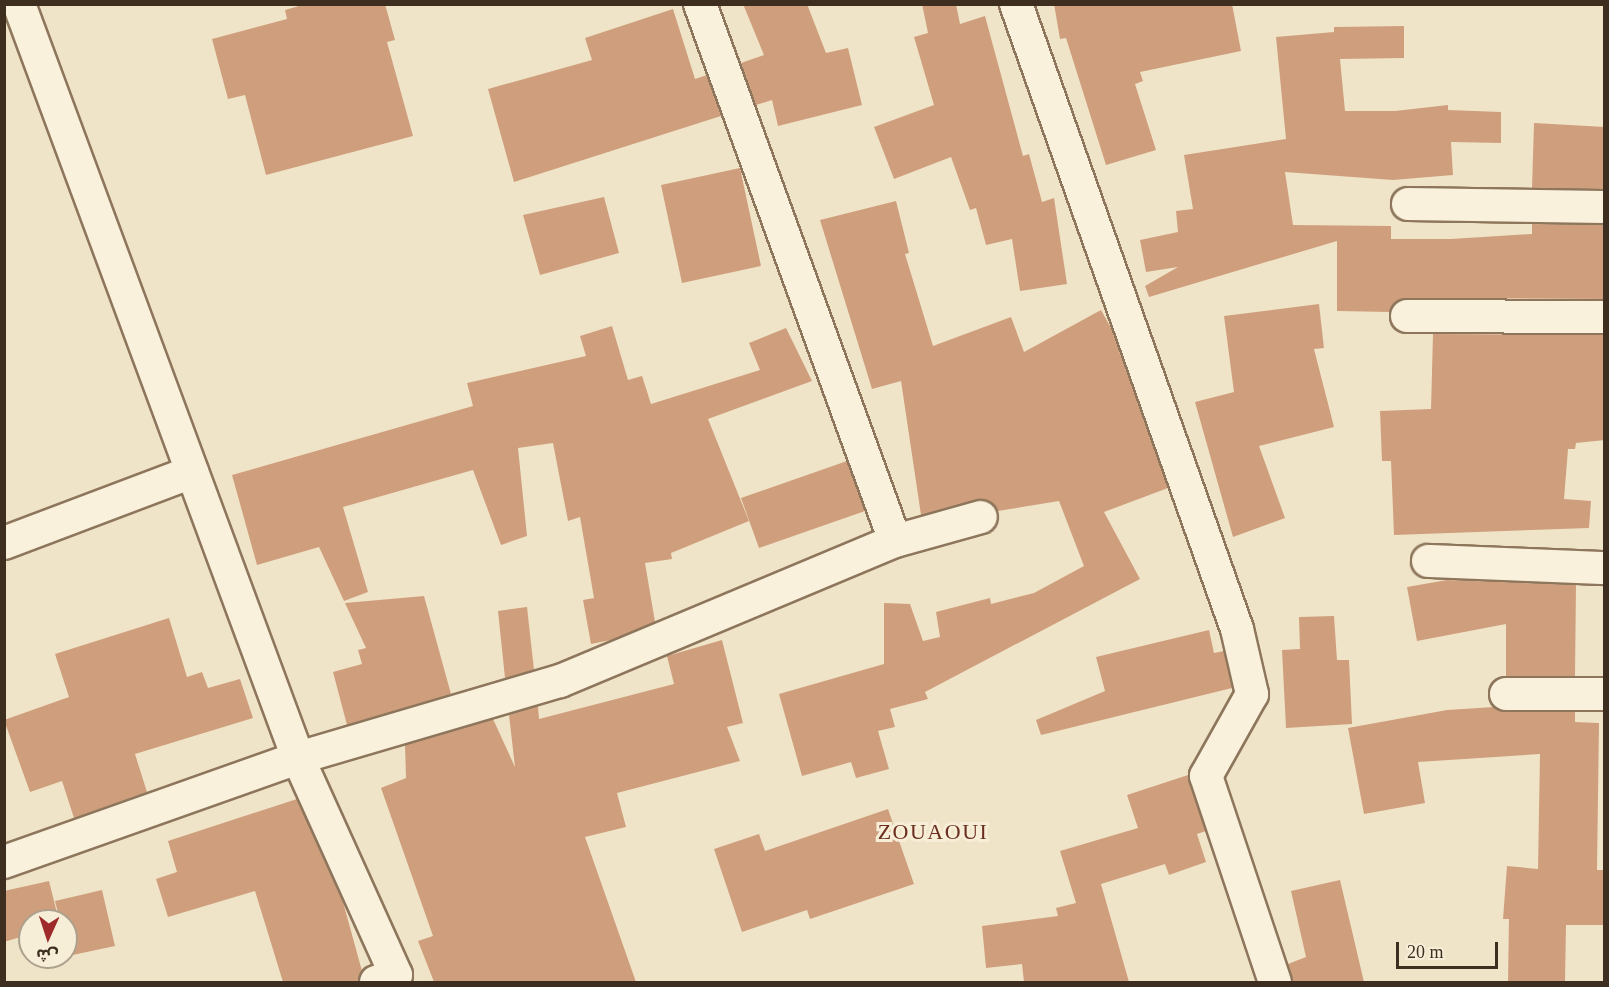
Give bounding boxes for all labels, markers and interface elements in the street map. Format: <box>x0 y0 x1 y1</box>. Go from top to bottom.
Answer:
district label: ZOUAOUI <box>878 819 988 845</box>
north arrow <box>18 909 78 969</box>
scale bar <box>1399 930 1501 968</box>
text: 20 m <box>1407 942 1444 962</box>
text: ش <box>36 946 59 965</box>

